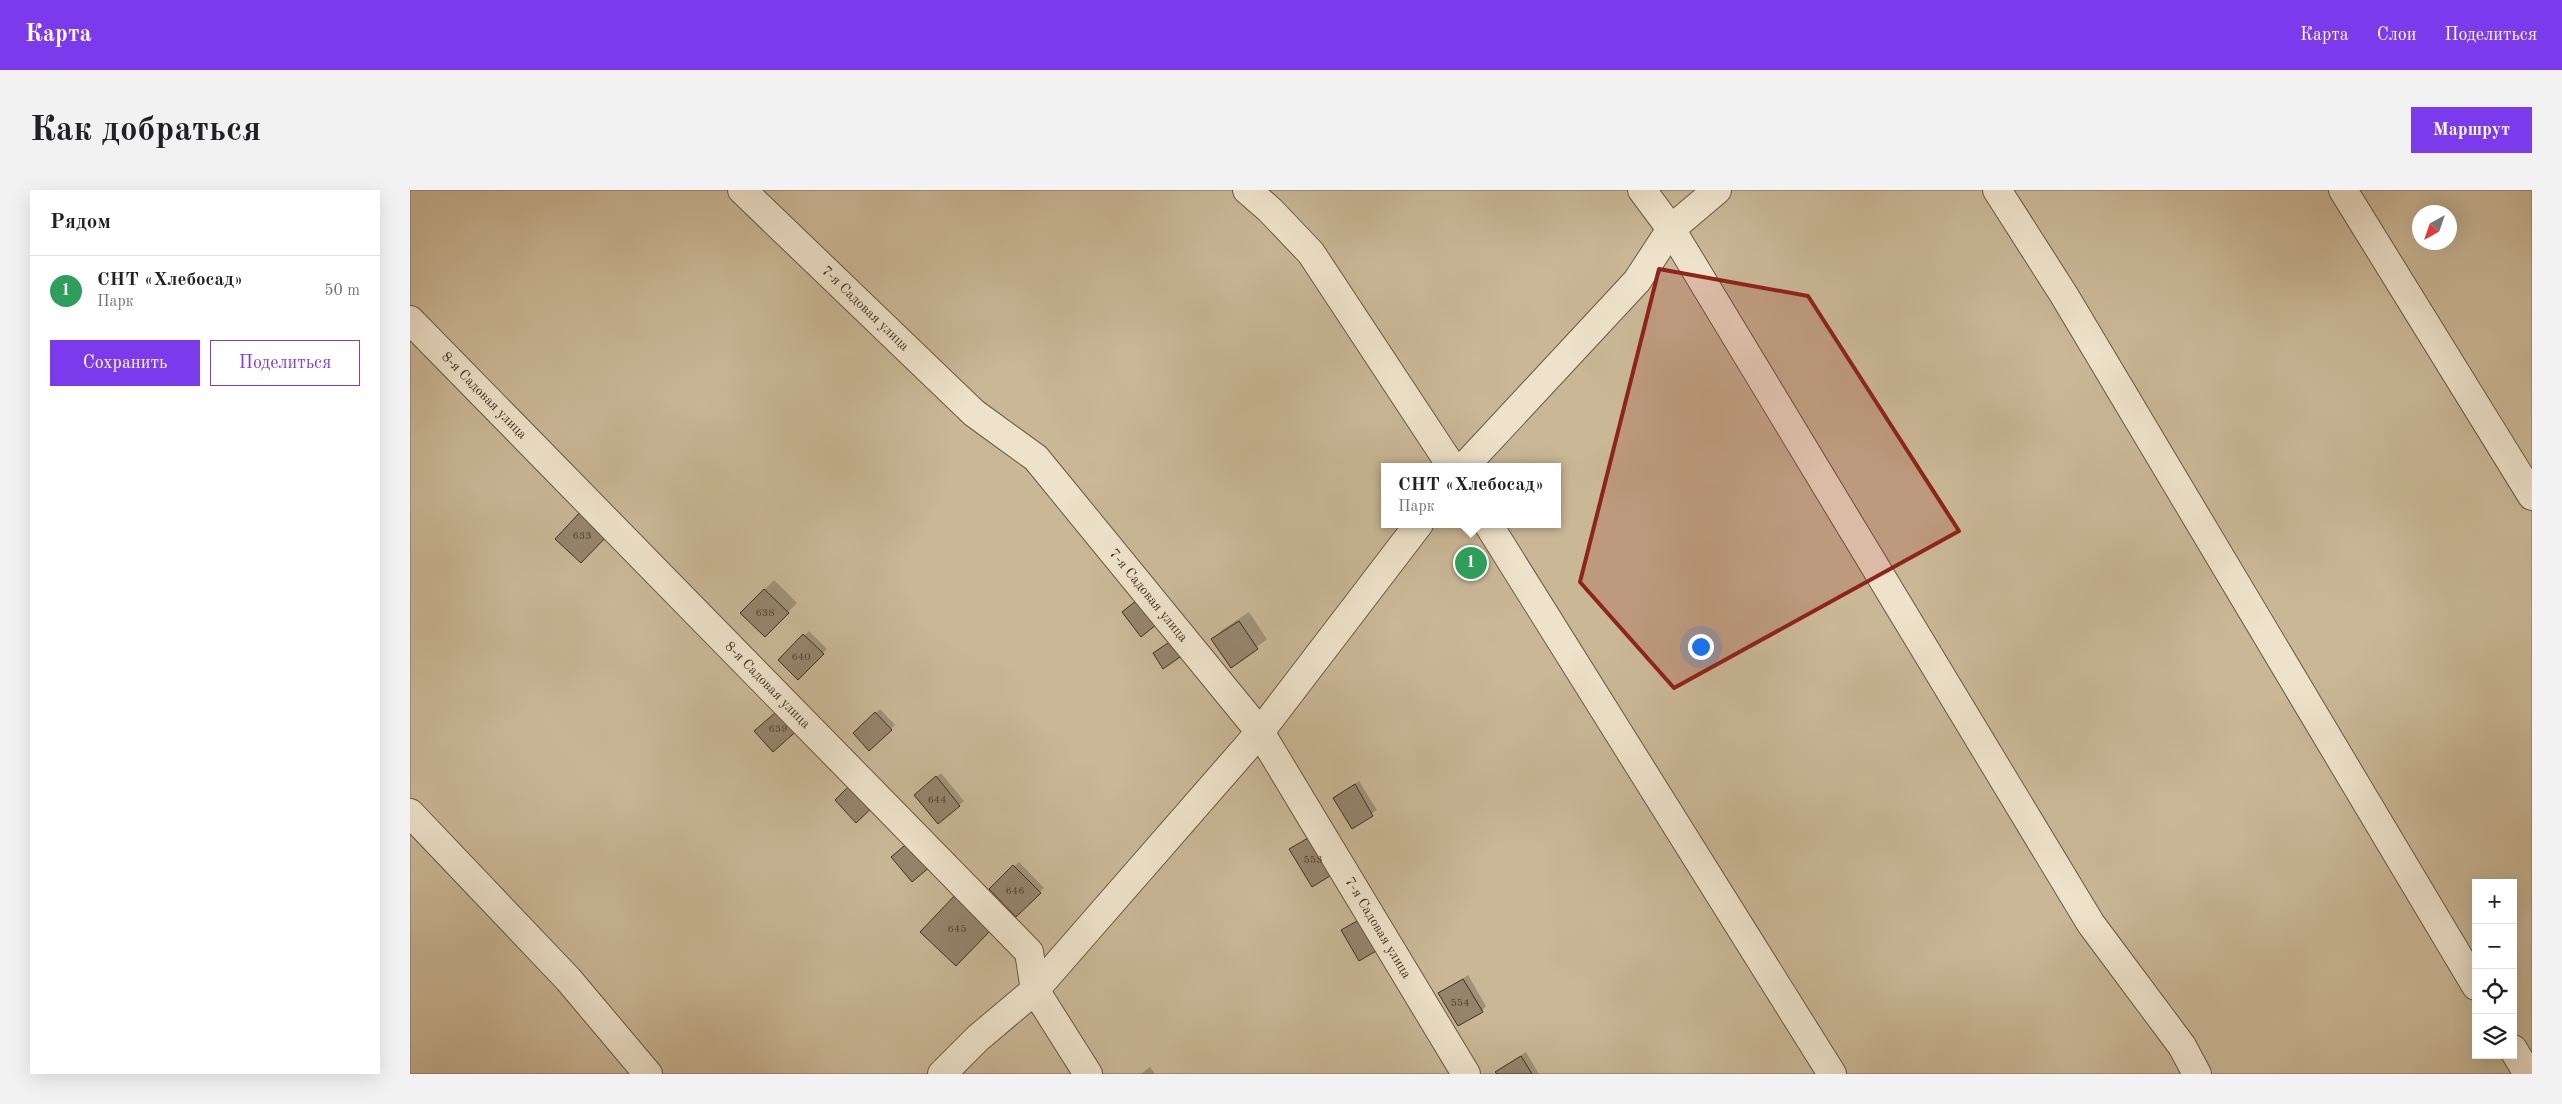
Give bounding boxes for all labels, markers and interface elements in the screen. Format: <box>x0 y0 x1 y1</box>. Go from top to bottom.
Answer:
text: Карта <box>25 23 92 47</box>
text: Карта <box>2300 26 2349 44</box>
text: Слои <box>2377 26 2416 44</box>
text: Поделиться <box>2444 26 2537 44</box>
button: Маршрут <box>2411 107 2532 153</box>
text: Как добраться <box>30 113 261 148</box>
north arrow <box>2412 205 2457 250</box>
text: Рядом <box>50 212 111 233</box>
street label: 7-я Садовая улица <box>819 263 912 354</box>
text: СНТ «Хлебосад» <box>97 271 243 290</box>
text: 1 <box>61 283 71 299</box>
text: 50 m <box>324 283 360 299</box>
text: Парк <box>97 294 134 310</box>
button: Сохранить <box>50 340 200 386</box>
button: Поделиться <box>210 340 360 386</box>
street label: 8-я Садовая улица <box>439 350 530 442</box>
popup <box>1381 463 1561 528</box>
text: СНТ «Хлебосад» <box>1398 476 1544 495</box>
text: Парк <box>1398 499 1435 515</box>
house number: 633 <box>572 531 592 542</box>
pin: 1 <box>1455 544 1487 582</box>
street label: 7-я Садовая улица <box>1106 546 1190 645</box>
house number: 638 <box>755 608 775 619</box>
your location <box>1688 634 1714 660</box>
street label: 8-я Садовая улица <box>722 639 813 731</box>
house number: 640 <box>791 652 811 663</box>
house number: 639 <box>768 724 788 735</box>
house number: 644 <box>927 795 947 806</box>
house number: 553 <box>1303 855 1323 866</box>
street label: 7-я Садовая улица <box>1342 875 1414 981</box>
map controls <box>2472 879 2517 1059</box>
button: + <box>2472 879 2517 924</box>
house number: 646 <box>1005 886 1025 897</box>
house number: 645 <box>947 924 967 935</box>
button: − <box>2472 924 2517 969</box>
button: locate <box>2472 969 2517 1014</box>
house number: 554 <box>1450 998 1470 1009</box>
button: layers <box>2472 1014 2517 1059</box>

